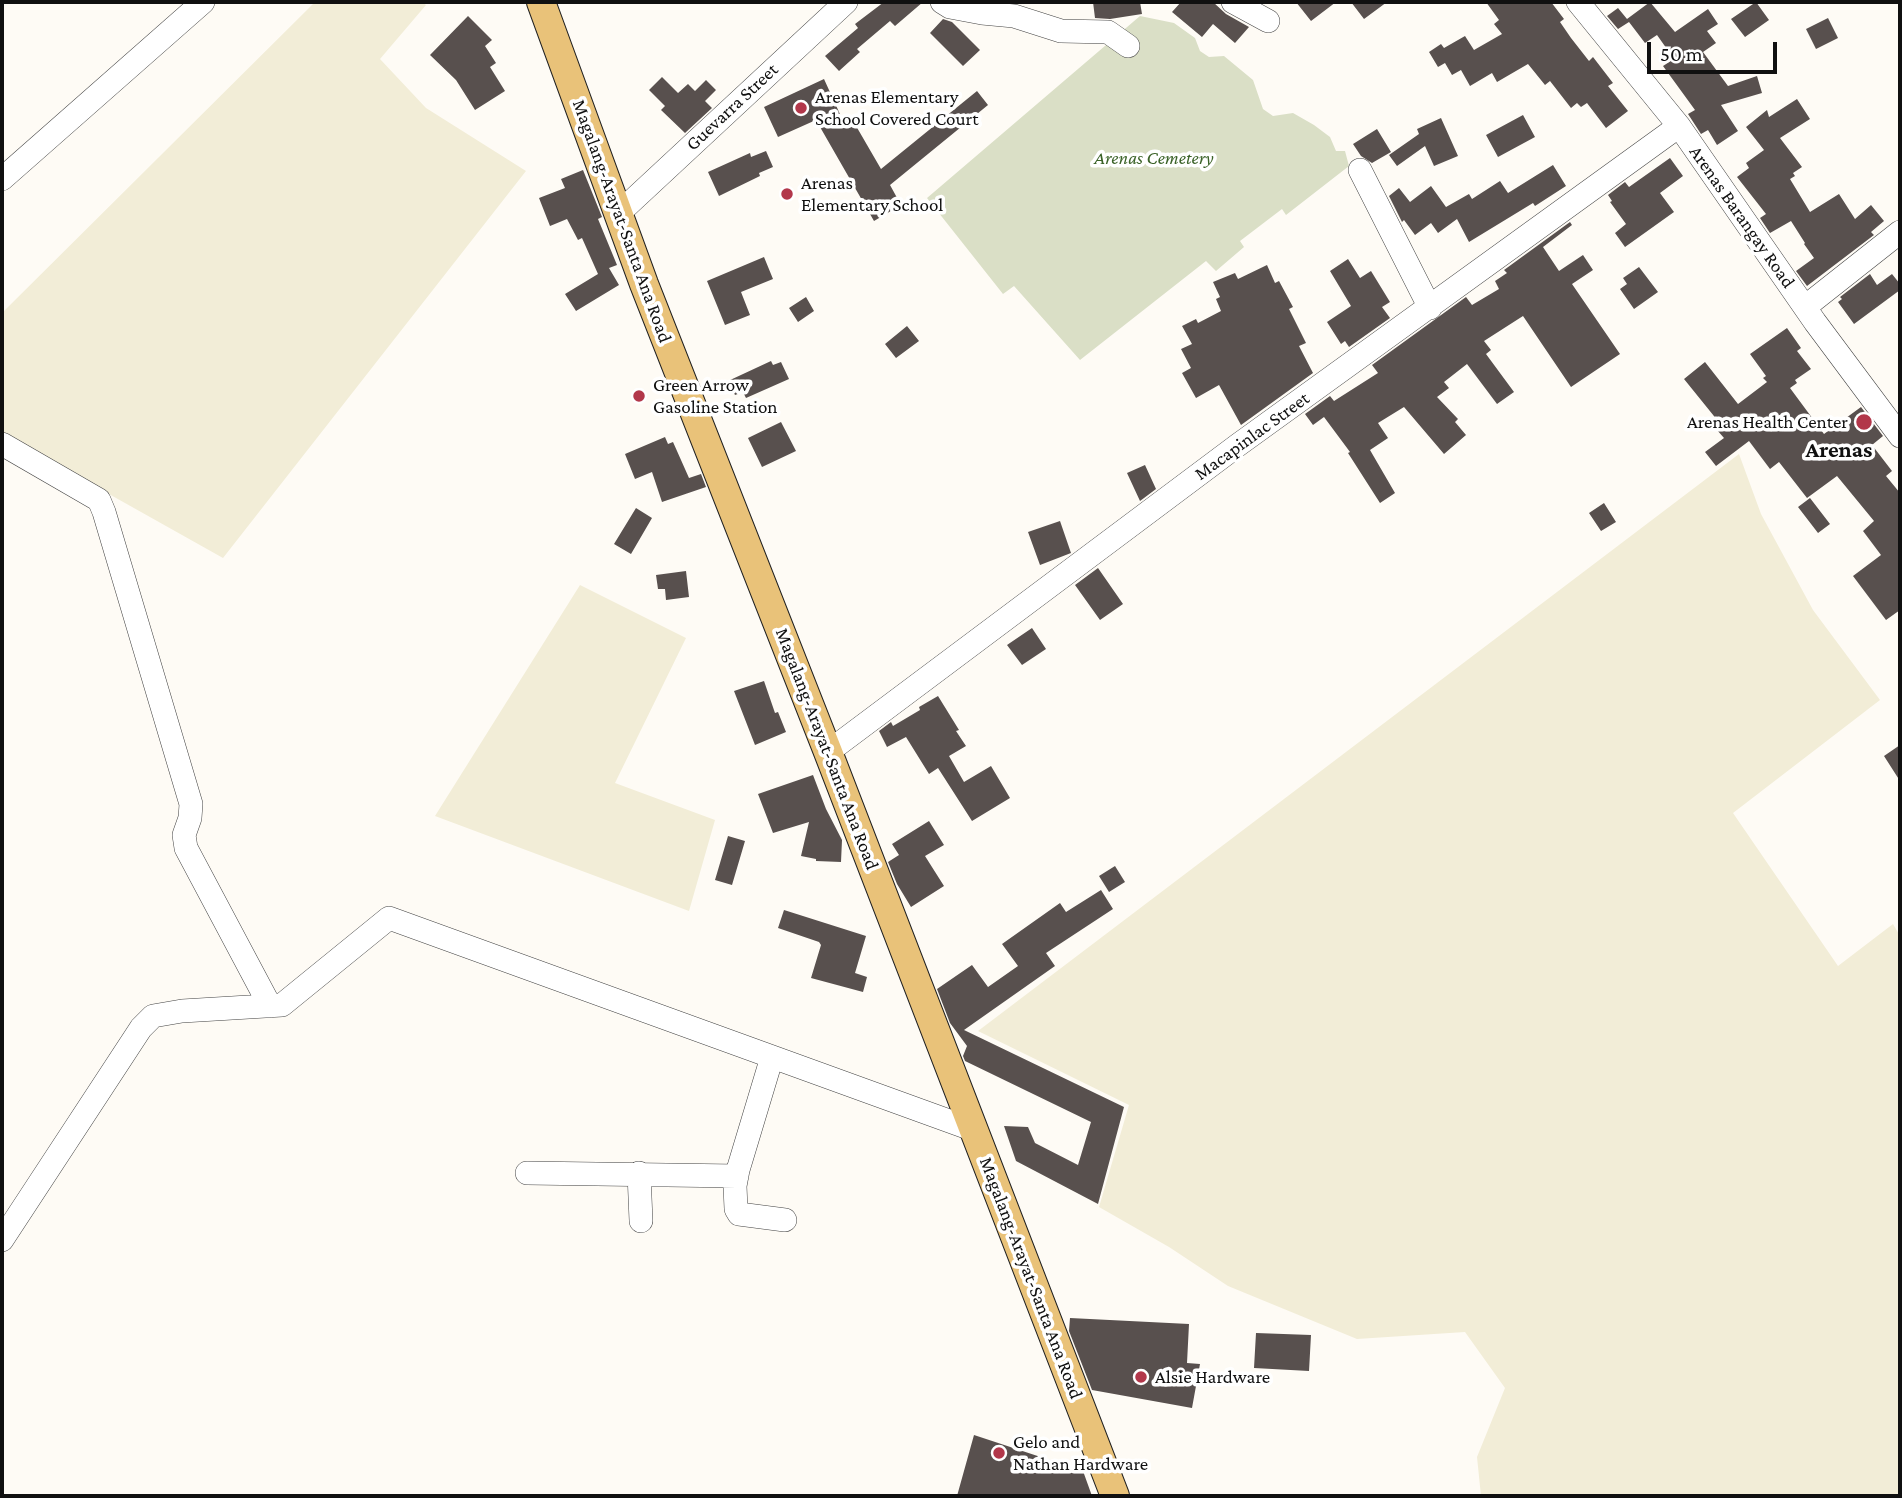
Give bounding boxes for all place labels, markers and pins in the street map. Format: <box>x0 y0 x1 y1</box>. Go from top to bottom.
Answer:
place label: Arenas Elementary School Covered Court <box>815 86 979 130</box>
marker: Arenas Elementary School Covered Court <box>793 100 809 116</box>
place label: Arenas Elementary School <box>801 172 943 216</box>
marker: Arenas Elementary School <box>779 186 795 202</box>
place label: Green Arrow Gasoline Station <box>653 374 778 418</box>
marker: Green Arrow Gasoline Station <box>631 388 647 404</box>
place label: Arenas Health Center <box>1687 411 1848 433</box>
marker: Arenas Health Center <box>1854 412 1874 432</box>
place label: Alsie Hardware <box>1155 1366 1270 1388</box>
marker: Alsie Hardware <box>1133 1369 1149 1385</box>
place label: Gelo and Nathan Hardware <box>1013 1431 1148 1475</box>
marker: Gelo and Nathan Hardware <box>991 1445 1007 1461</box>

